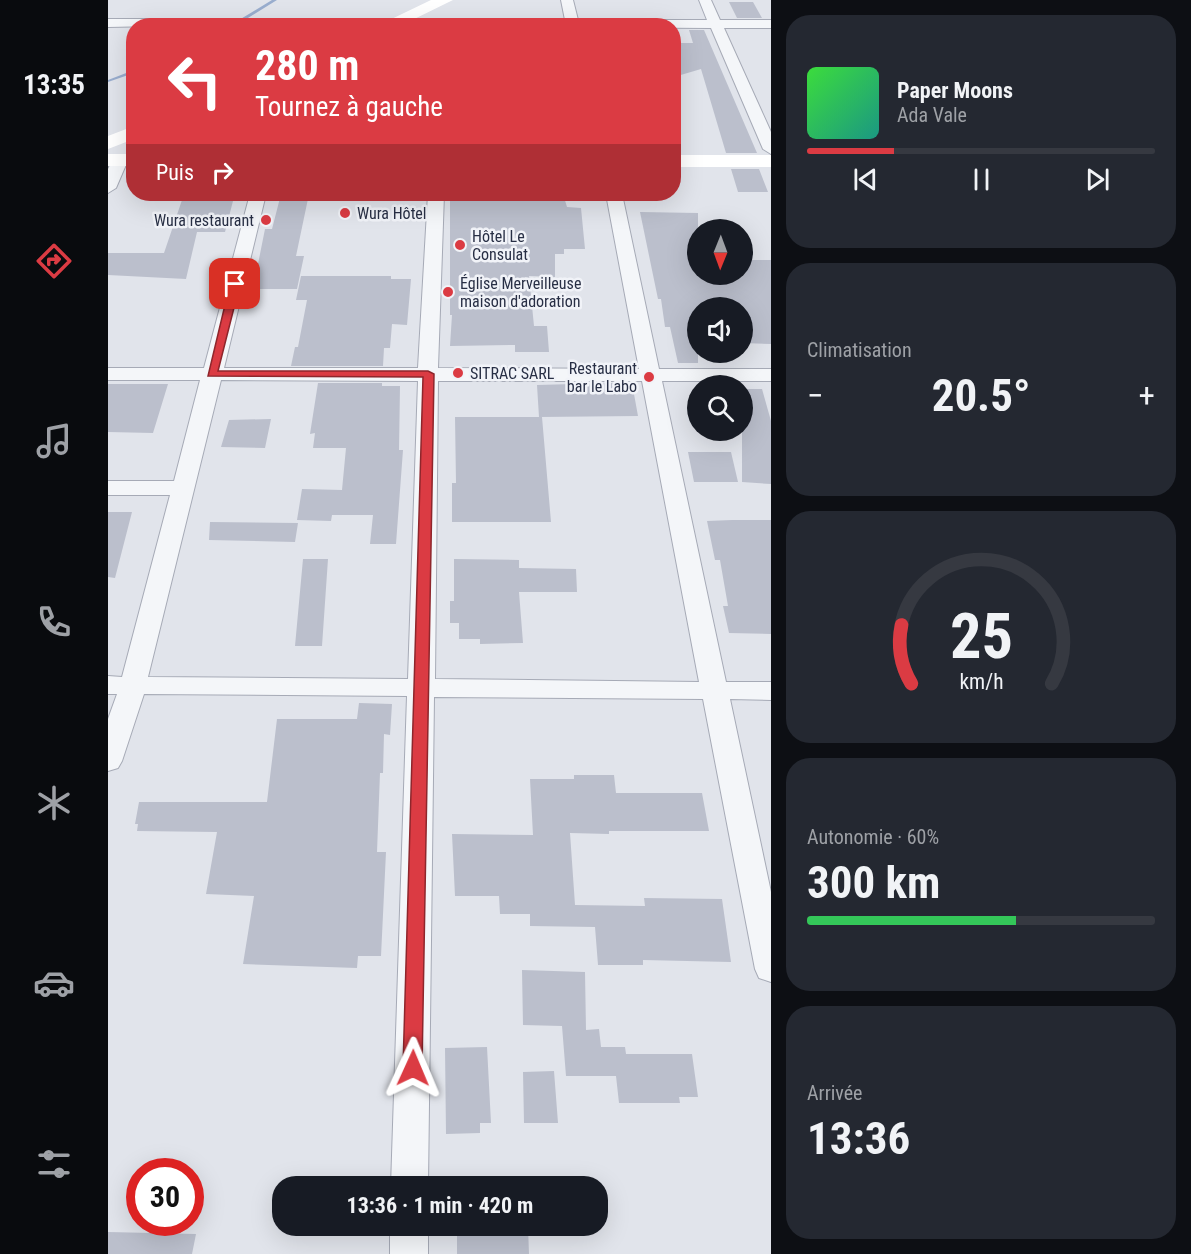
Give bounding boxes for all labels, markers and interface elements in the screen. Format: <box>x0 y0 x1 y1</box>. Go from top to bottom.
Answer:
text: 280 m <box>255 41 360 90</box>
icon: left <box>156 42 234 120</box>
text: 13:35 <box>23 69 85 101</box>
text: Paper Moons <box>897 78 1013 103</box>
text: Tournez à gauche <box>255 91 443 123</box>
text: Ada Vale <box>897 103 967 127</box>
icon: right <box>206 156 239 189</box>
text: Puis <box>156 160 194 185</box>
icon: previous <box>849 163 882 196</box>
icon: pause <box>965 163 998 196</box>
icon: next <box>1081 163 1114 196</box>
place label: Wura Hôtel <box>357 204 427 223</box>
marker: Wura Hôtel <box>338 206 352 220</box>
place label: Wura restaurant <box>154 211 254 230</box>
marker: Wura restaurant <box>259 213 273 227</box>
north arrow <box>687 219 753 285</box>
map controls <box>687 219 753 441</box>
place label: Hôtel Le Consulat <box>472 227 528 264</box>
marker: Hôtel Le Consulat <box>453 238 467 252</box>
icon: directions <box>33 240 75 282</box>
pin <box>209 258 260 309</box>
icon: arrive <box>218 267 251 300</box>
place label: Église Merveilleuse maison d'adoration <box>460 274 581 311</box>
marker: Église Merveilleuse maison d'adoration <box>441 285 455 299</box>
button: sound <box>687 297 753 363</box>
text: Climatisation <box>807 338 912 362</box>
place label: Restaurant bar le Labo <box>567 359 637 396</box>
place label: SITRAC SARL <box>470 364 555 383</box>
marker: SITRAC SARL <box>451 366 465 380</box>
text: 20.5° <box>932 369 1030 422</box>
marker: Restaurant bar le Labo <box>642 370 656 384</box>
button: search <box>687 375 753 441</box>
text: − <box>807 376 824 415</box>
text: + <box>1139 376 1155 415</box>
icon: music <box>33 420 75 462</box>
text: 25 <box>949 600 1013 673</box>
icon: phone <box>33 601 75 643</box>
text: km/h <box>959 669 1003 694</box>
icon: climate <box>33 782 75 824</box>
text: Autonomie · 60% <box>807 825 939 849</box>
text: 300 km <box>807 856 940 909</box>
icon: car <box>33 962 75 1004</box>
position arrow <box>381 1036 445 1100</box>
text: Arrivée <box>807 1081 863 1105</box>
text: 13:36 <box>807 1112 910 1165</box>
icon: filters <box>33 1143 75 1185</box>
speed limit sign: 30 <box>126 1158 204 1236</box>
text: 13:36 · 1 min · 420 m <box>347 1193 533 1218</box>

